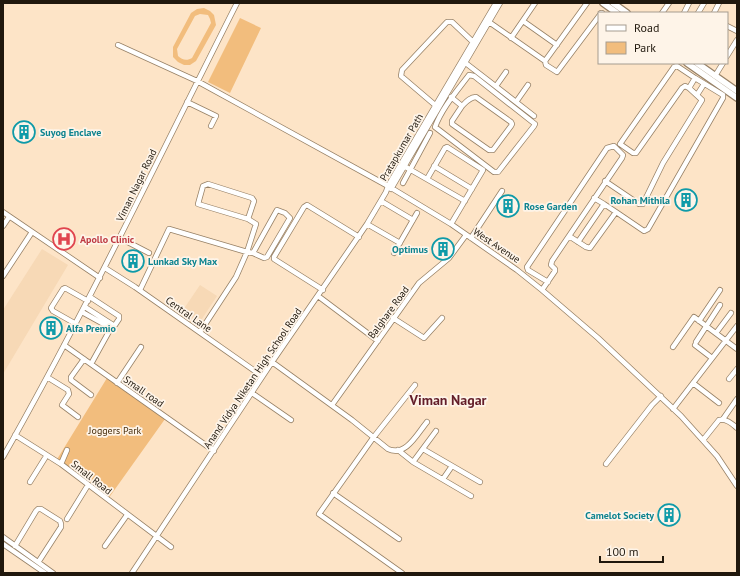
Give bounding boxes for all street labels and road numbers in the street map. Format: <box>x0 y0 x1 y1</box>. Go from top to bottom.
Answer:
street label: Pratapkumar Path <box>377 111 426 183</box>
street label: Viman Nagar Road <box>113 147 160 224</box>
street label: West Avenue <box>471 225 523 266</box>
street label: Balghare Road <box>365 283 412 341</box>
street label: Central Lane <box>163 294 214 335</box>
street label: Anand Vidya Niketan High School Road <box>200 305 304 451</box>
street label: Small road <box>121 373 166 410</box>
street label: Small Road <box>69 457 115 497</box>

